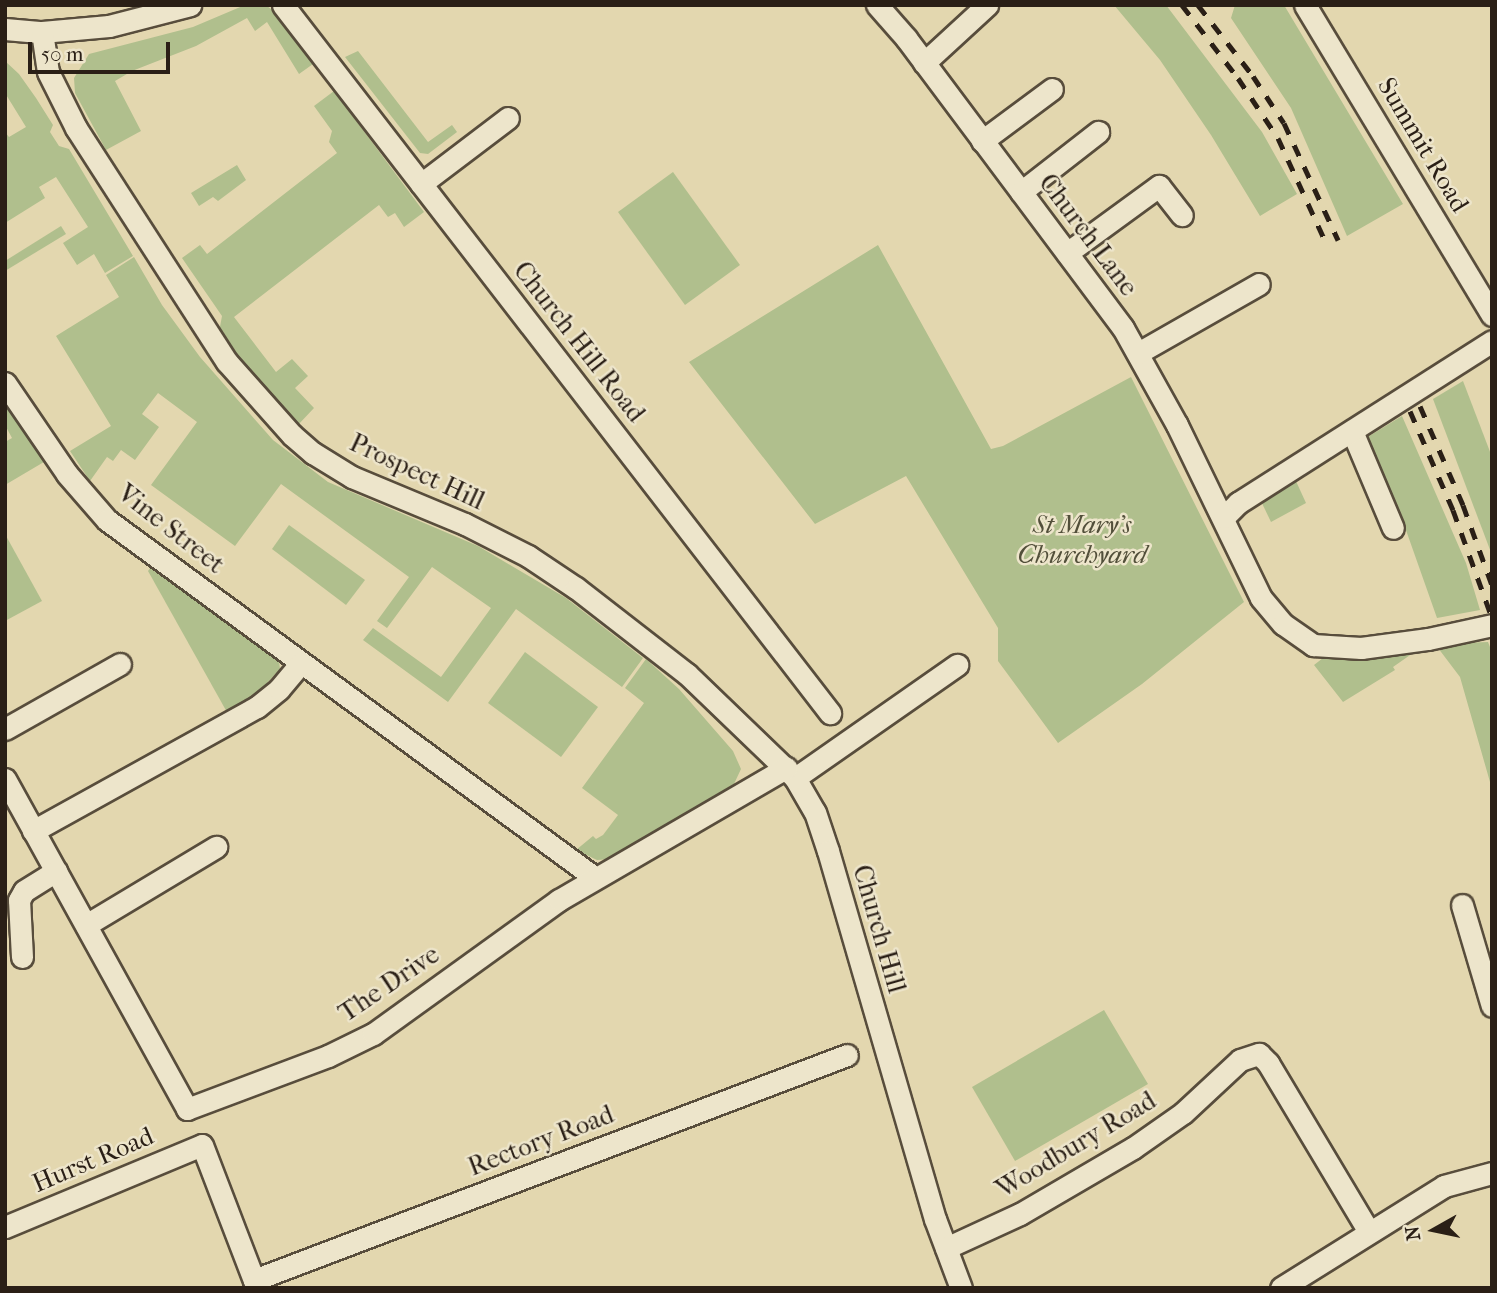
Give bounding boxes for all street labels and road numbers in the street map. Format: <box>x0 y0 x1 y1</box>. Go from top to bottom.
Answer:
street label: Summit Road <box>1371 72 1475 218</box>
street label: Church Lane <box>1032 168 1144 302</box>
street label: Church Hill Road <box>507 256 651 428</box>
street label: Prospect Hill <box>345 427 489 517</box>
street label: Vine Street <box>112 478 230 580</box>
street label: Church Hill <box>846 861 912 997</box>
street label: The Drive <box>333 939 445 1029</box>
street label: Woodbury Road <box>990 1085 1162 1205</box>
street label: Rectory Road <box>464 1099 618 1183</box>
street label: Hurst Road <box>28 1121 158 1199</box>

